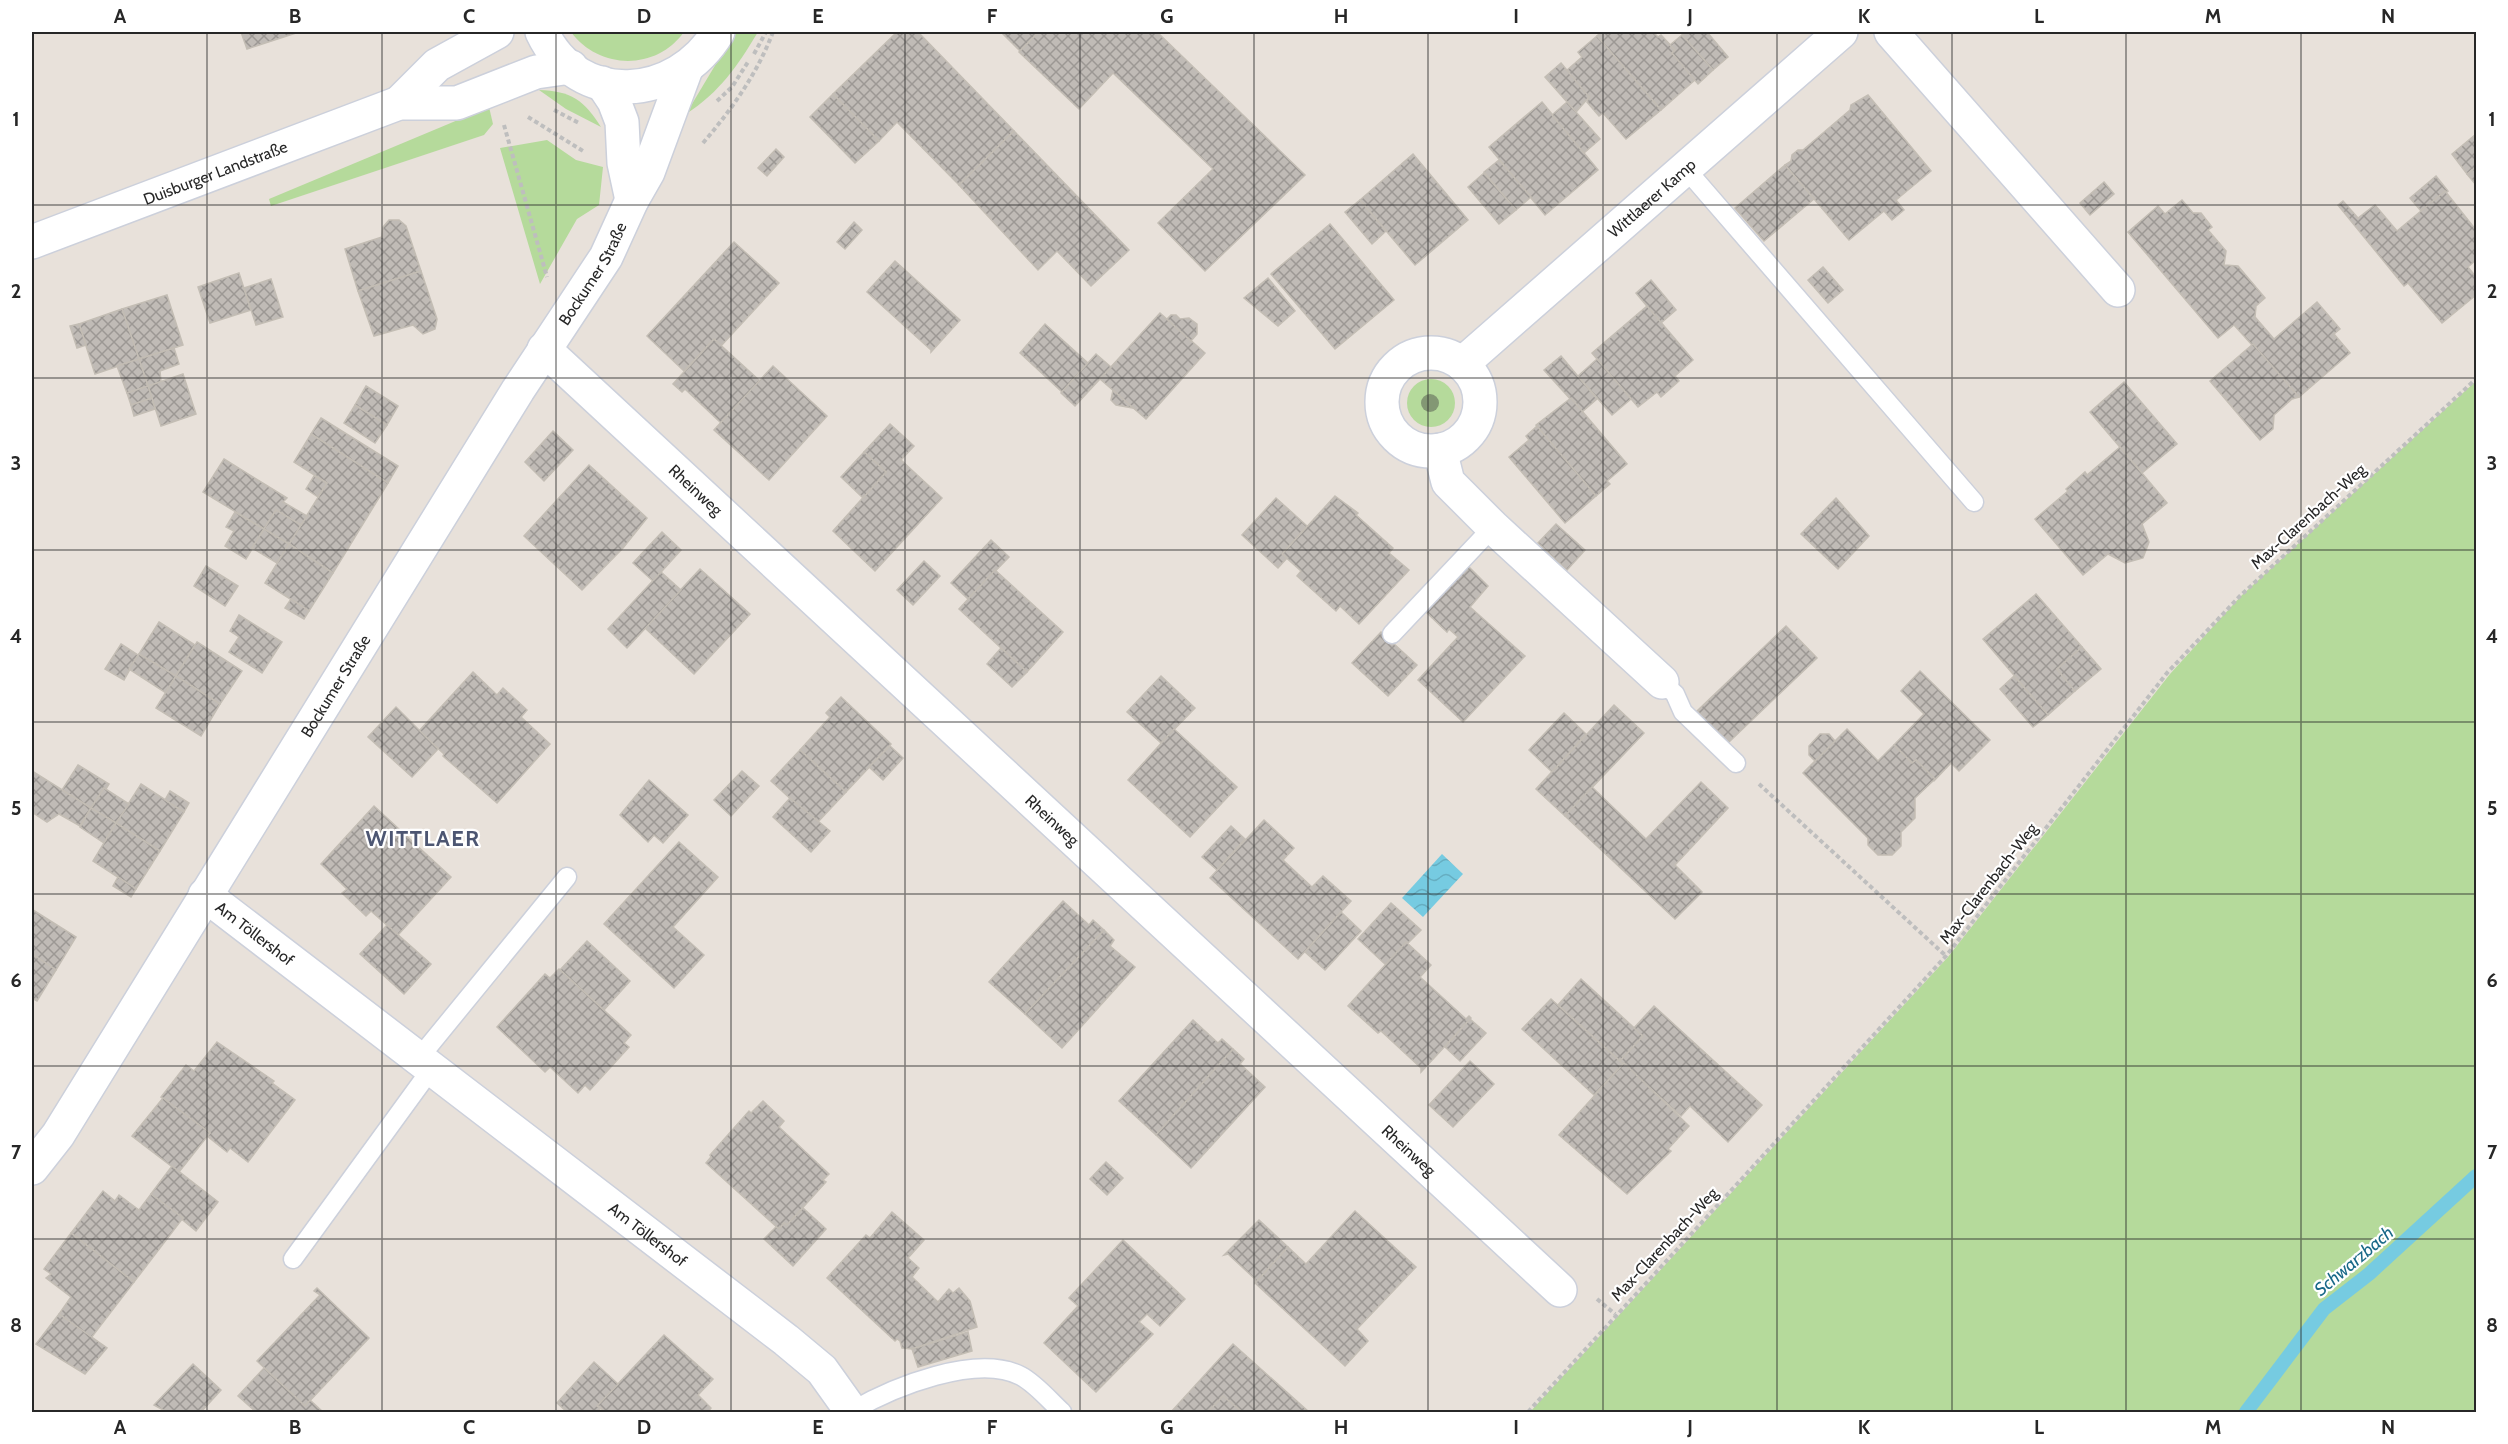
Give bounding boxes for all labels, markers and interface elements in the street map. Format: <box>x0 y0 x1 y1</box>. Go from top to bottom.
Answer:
text: A <box>114 4 127 28</box>
text: B <box>289 4 301 28</box>
text: C <box>463 4 475 28</box>
text: D <box>637 4 651 28</box>
text: E <box>812 4 824 28</box>
text: F <box>987 4 998 28</box>
text: G <box>1160 4 1174 28</box>
text: H <box>1334 4 1348 28</box>
text: I <box>1513 4 1519 28</box>
text: J <box>1686 4 1693 28</box>
text: K <box>1858 4 1871 28</box>
text: L <box>2034 4 2044 28</box>
text: M <box>2205 4 2221 28</box>
text: N <box>2381 4 2395 28</box>
text: 1 <box>12 107 20 131</box>
text: 1 <box>2488 107 2496 131</box>
street label: Duisburger Landstraße <box>141 137 290 209</box>
street label: Wittlaerer Kamp <box>1604 155 1700 242</box>
street label: Bockumer Straße <box>555 219 631 329</box>
text: 2 <box>11 279 21 303</box>
text: 2 <box>2487 279 2497 303</box>
text: 3 <box>11 451 21 475</box>
text: 3 <box>2487 451 2497 475</box>
street label: Max-Clarenbach-Weg <box>2247 459 2370 573</box>
street label: Rheinweg <box>665 460 727 520</box>
text: 4 <box>10 624 22 648</box>
text: 4 <box>2486 624 2498 648</box>
street label: Bockumer Straße <box>297 631 375 741</box>
street label: Rheinweg <box>1021 791 1084 850</box>
text: 5 <box>11 796 21 820</box>
text: 5 <box>2487 796 2497 820</box>
street label: Max-Clarenbach-Weg <box>1935 818 2042 947</box>
district label: WITTLAER <box>366 825 480 852</box>
street label: Am Töllershof <box>212 898 298 970</box>
text: 6 <box>10 968 22 992</box>
text: 6 <box>2486 968 2498 992</box>
street label: Rheinweg <box>1378 1121 1440 1181</box>
text: 7 <box>11 1140 22 1164</box>
text: 7 <box>2487 1140 2498 1164</box>
street label: Max-Clarenbach-Weg <box>1607 1183 1722 1305</box>
street label: Am Töllershof <box>605 1199 691 1271</box>
water label: Schwarzbach <box>2310 1222 2398 1300</box>
text: 8 <box>10 1313 22 1337</box>
text: 8 <box>2486 1313 2498 1337</box>
text: A <box>114 1415 127 1439</box>
text: B <box>289 1415 301 1439</box>
text: C <box>463 1415 475 1439</box>
text: D <box>637 1415 651 1439</box>
text: E <box>812 1415 824 1439</box>
text: F <box>987 1415 998 1439</box>
text: G <box>1160 1415 1174 1439</box>
text: H <box>1334 1415 1348 1439</box>
text: I <box>1513 1415 1519 1439</box>
text: J <box>1686 1415 1693 1439</box>
text: K <box>1858 1415 1871 1439</box>
text: L <box>2034 1415 2044 1439</box>
text: M <box>2205 1415 2221 1439</box>
text: N <box>2381 1415 2395 1439</box>

